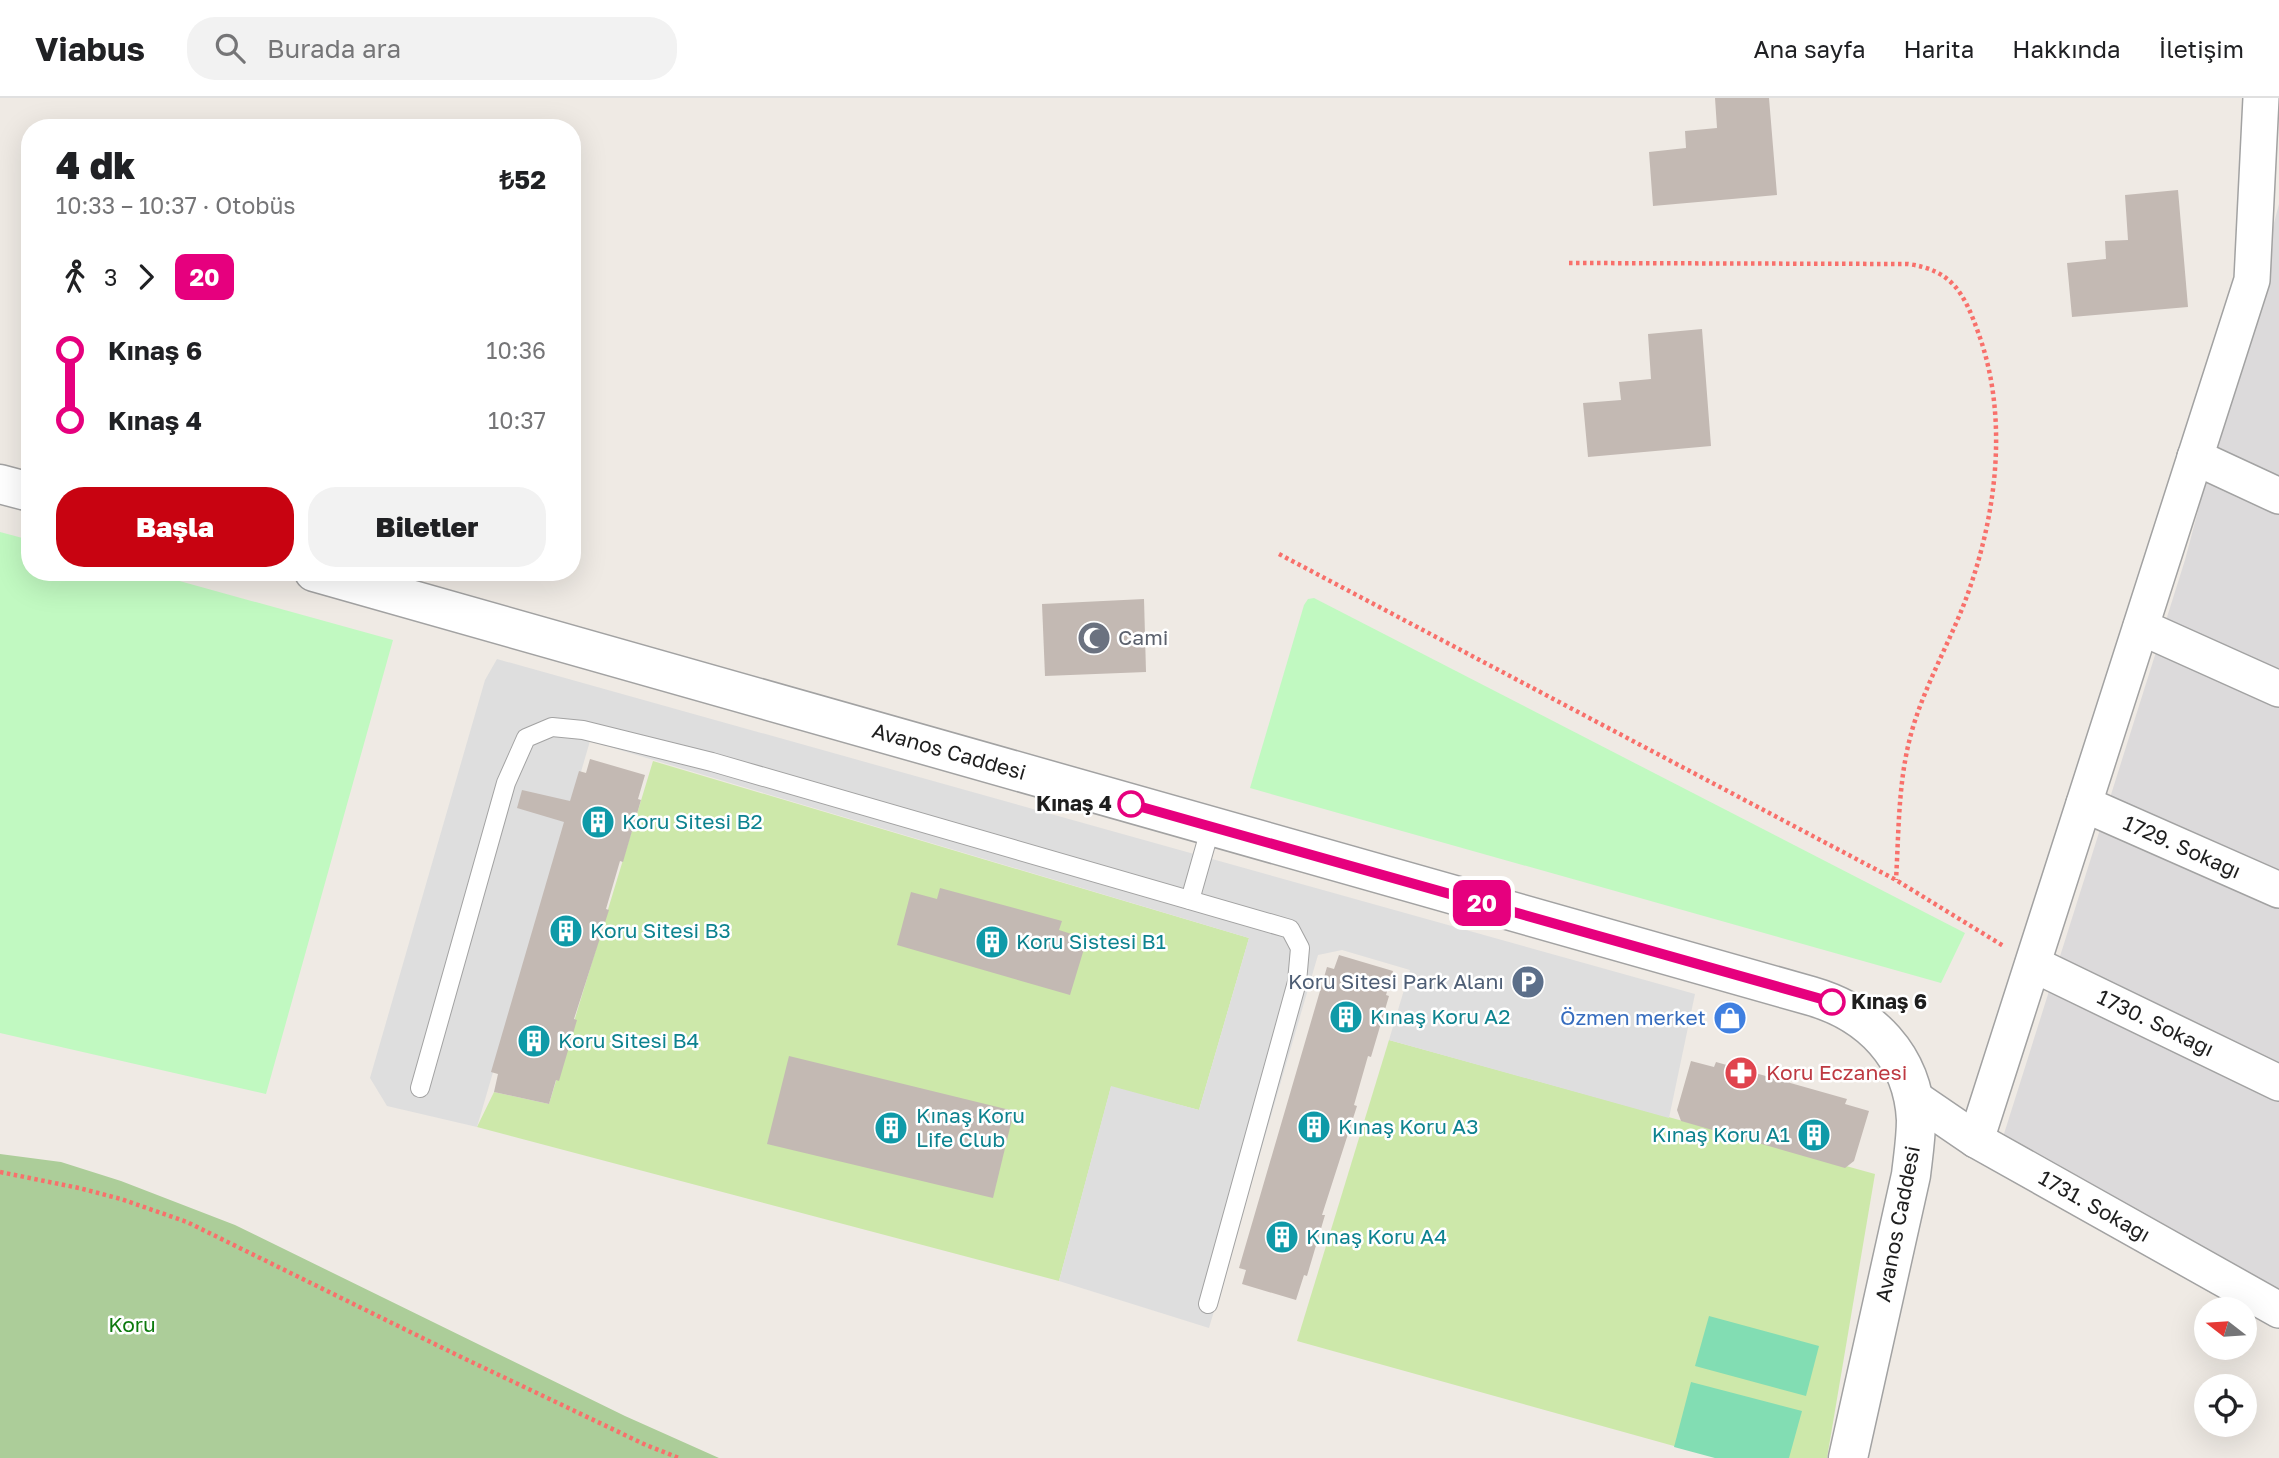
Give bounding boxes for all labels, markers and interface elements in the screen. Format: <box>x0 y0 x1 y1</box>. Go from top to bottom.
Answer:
search box <box>187 17 677 80</box>
text: Viabus <box>35 29 145 68</box>
icon: search <box>211 29 249 67</box>
text: Burada ara <box>267 33 401 64</box>
text: Ana sayfa <box>1754 34 1865 63</box>
text: Harita <box>1903 34 1974 63</box>
text: Hakkında <box>2012 34 2121 63</box>
text: İletişim <box>2159 34 2244 63</box>
text: 4 dk <box>56 142 135 187</box>
text: ₺52 <box>499 164 546 195</box>
text: 10:33 – 10:37 · Otobüs <box>56 191 296 219</box>
icon: walk <box>56 258 94 296</box>
icon: forward <box>127 258 165 296</box>
text: 20 <box>189 262 220 291</box>
text: 3 <box>104 263 117 291</box>
text: Kınaş 6 <box>108 335 202 366</box>
text: 10:36 <box>486 336 546 364</box>
text: Kınaş 4 <box>108 405 202 436</box>
text: 10:37 <box>488 406 546 434</box>
button: Başla <box>56 487 294 567</box>
button: Biletler <box>308 487 546 567</box>
mosque icon: Cami <box>1075 619 1113 657</box>
place label: Cami <box>1118 624 1168 650</box>
street label: Avanos Caddesi <box>869 717 1029 785</box>
place label: Kınaş 4 <box>1036 790 1112 816</box>
marker: Kınaş 4 <box>1118 791 1144 817</box>
building icon: Koru Sitesi B2 <box>579 803 617 841</box>
place label: Koru Sitesi B2 <box>622 808 763 834</box>
street label: 1729. Sokağı <box>2119 809 2245 884</box>
line badge: 20 <box>1450 880 1514 926</box>
text: 20 <box>1467 888 1497 917</box>
building icon: Koru Sitesi B3 <box>547 912 585 950</box>
place label: Koru Sitesi B3 <box>590 917 731 943</box>
building icon: Koru Sistesi B1 <box>973 923 1011 961</box>
place label: Koru Sistesi B1 <box>1016 928 1166 954</box>
parking icon: Koru Sitesi Park Alanı <box>1509 963 1547 1001</box>
place label: Koru Sitesi Park Alanı <box>1288 968 1504 994</box>
street label: 1730. Sokağı <box>2093 983 2218 1062</box>
place label: Kınaş 6 <box>1851 988 1927 1014</box>
marker: Kınaş 6 <box>1819 989 1845 1015</box>
building icon: Kınaş Koru A2 <box>1327 998 1365 1036</box>
shop icon: Özmen merket <box>1711 999 1749 1037</box>
place label: Kınaş Koru A2 <box>1370 1003 1510 1029</box>
place label: Özmen merket <box>1560 1004 1706 1030</box>
building icon: Koru Sitesi B4 <box>515 1022 553 1060</box>
place label: Koru Sitesi B4 <box>558 1027 699 1053</box>
pharmacy icon: Koru Eczanesi <box>1722 1054 1760 1092</box>
place label: Koru Eczanesi <box>1766 1059 1907 1085</box>
place label: Kınaş Koru Life Club <box>916 1102 1025 1152</box>
building icon: Kınaş Koru A3 <box>1295 1108 1333 1146</box>
building icon: Kınaş Koru Life Club <box>872 1109 910 1147</box>
place label: Kınaş Koru A3 <box>1338 1113 1478 1139</box>
building icon: Kınaş Koru A1 <box>1795 1116 1833 1154</box>
place label: Kınaş Koru A1 <box>1652 1121 1790 1147</box>
street label: Avanos Caddesi <box>1869 1143 1925 1304</box>
street label: 1731. Sokağı <box>2035 1164 2155 1247</box>
building icon: Kınaş Koru A4 <box>1263 1218 1301 1256</box>
place label: Kınaş Koru A4 <box>1306 1223 1447 1249</box>
north arrow <box>2194 1297 2258 1360</box>
map controls <box>2194 1297 2257 1437</box>
park label: Koru <box>108 1311 156 1337</box>
button: locate <box>2194 1374 2257 1437</box>

